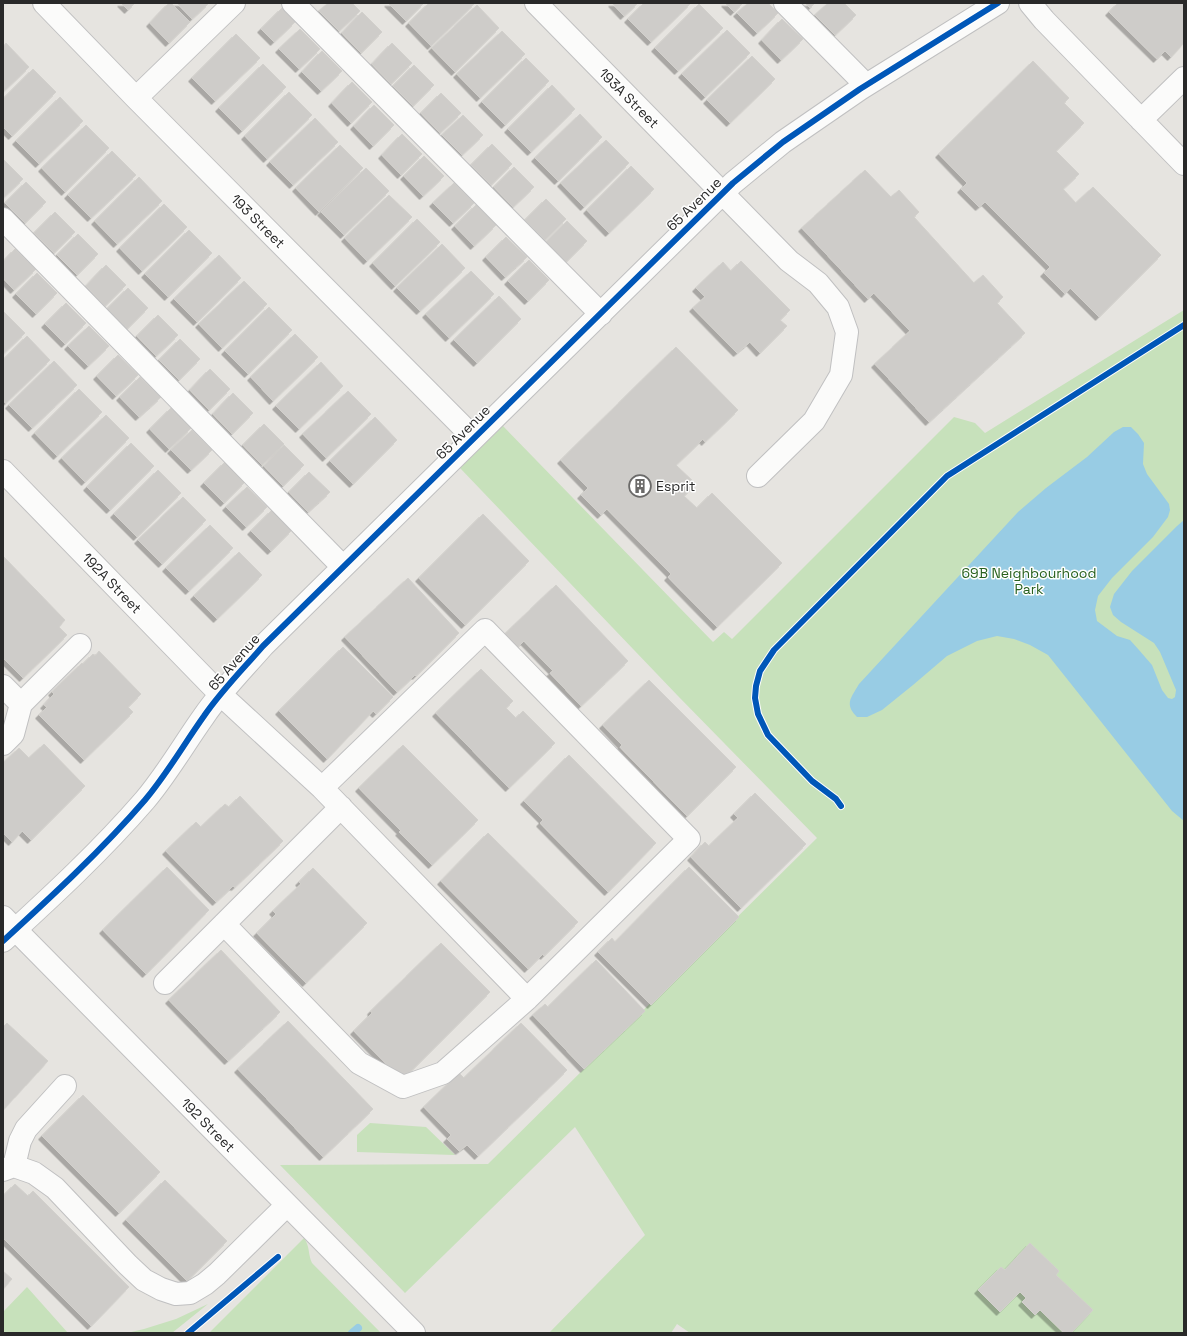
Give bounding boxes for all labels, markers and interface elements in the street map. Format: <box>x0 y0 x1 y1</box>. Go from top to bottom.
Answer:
street label: 193A Street <box>595 64 663 132</box>
street label: 65 Avenue <box>663 173 725 235</box>
street label: 193 Street <box>227 190 289 252</box>
street label: 65 Avenue <box>432 401 494 463</box>
building icon: Esprit <box>627 473 653 499</box>
place label: Esprit <box>656 477 695 495</box>
street label: 192A Street <box>78 549 146 617</box>
park label: 69B Neighbourhood Park <box>962 564 1097 598</box>
street label: 65 Avenue <box>204 630 264 694</box>
street label: 192 Street <box>177 1094 239 1156</box>

